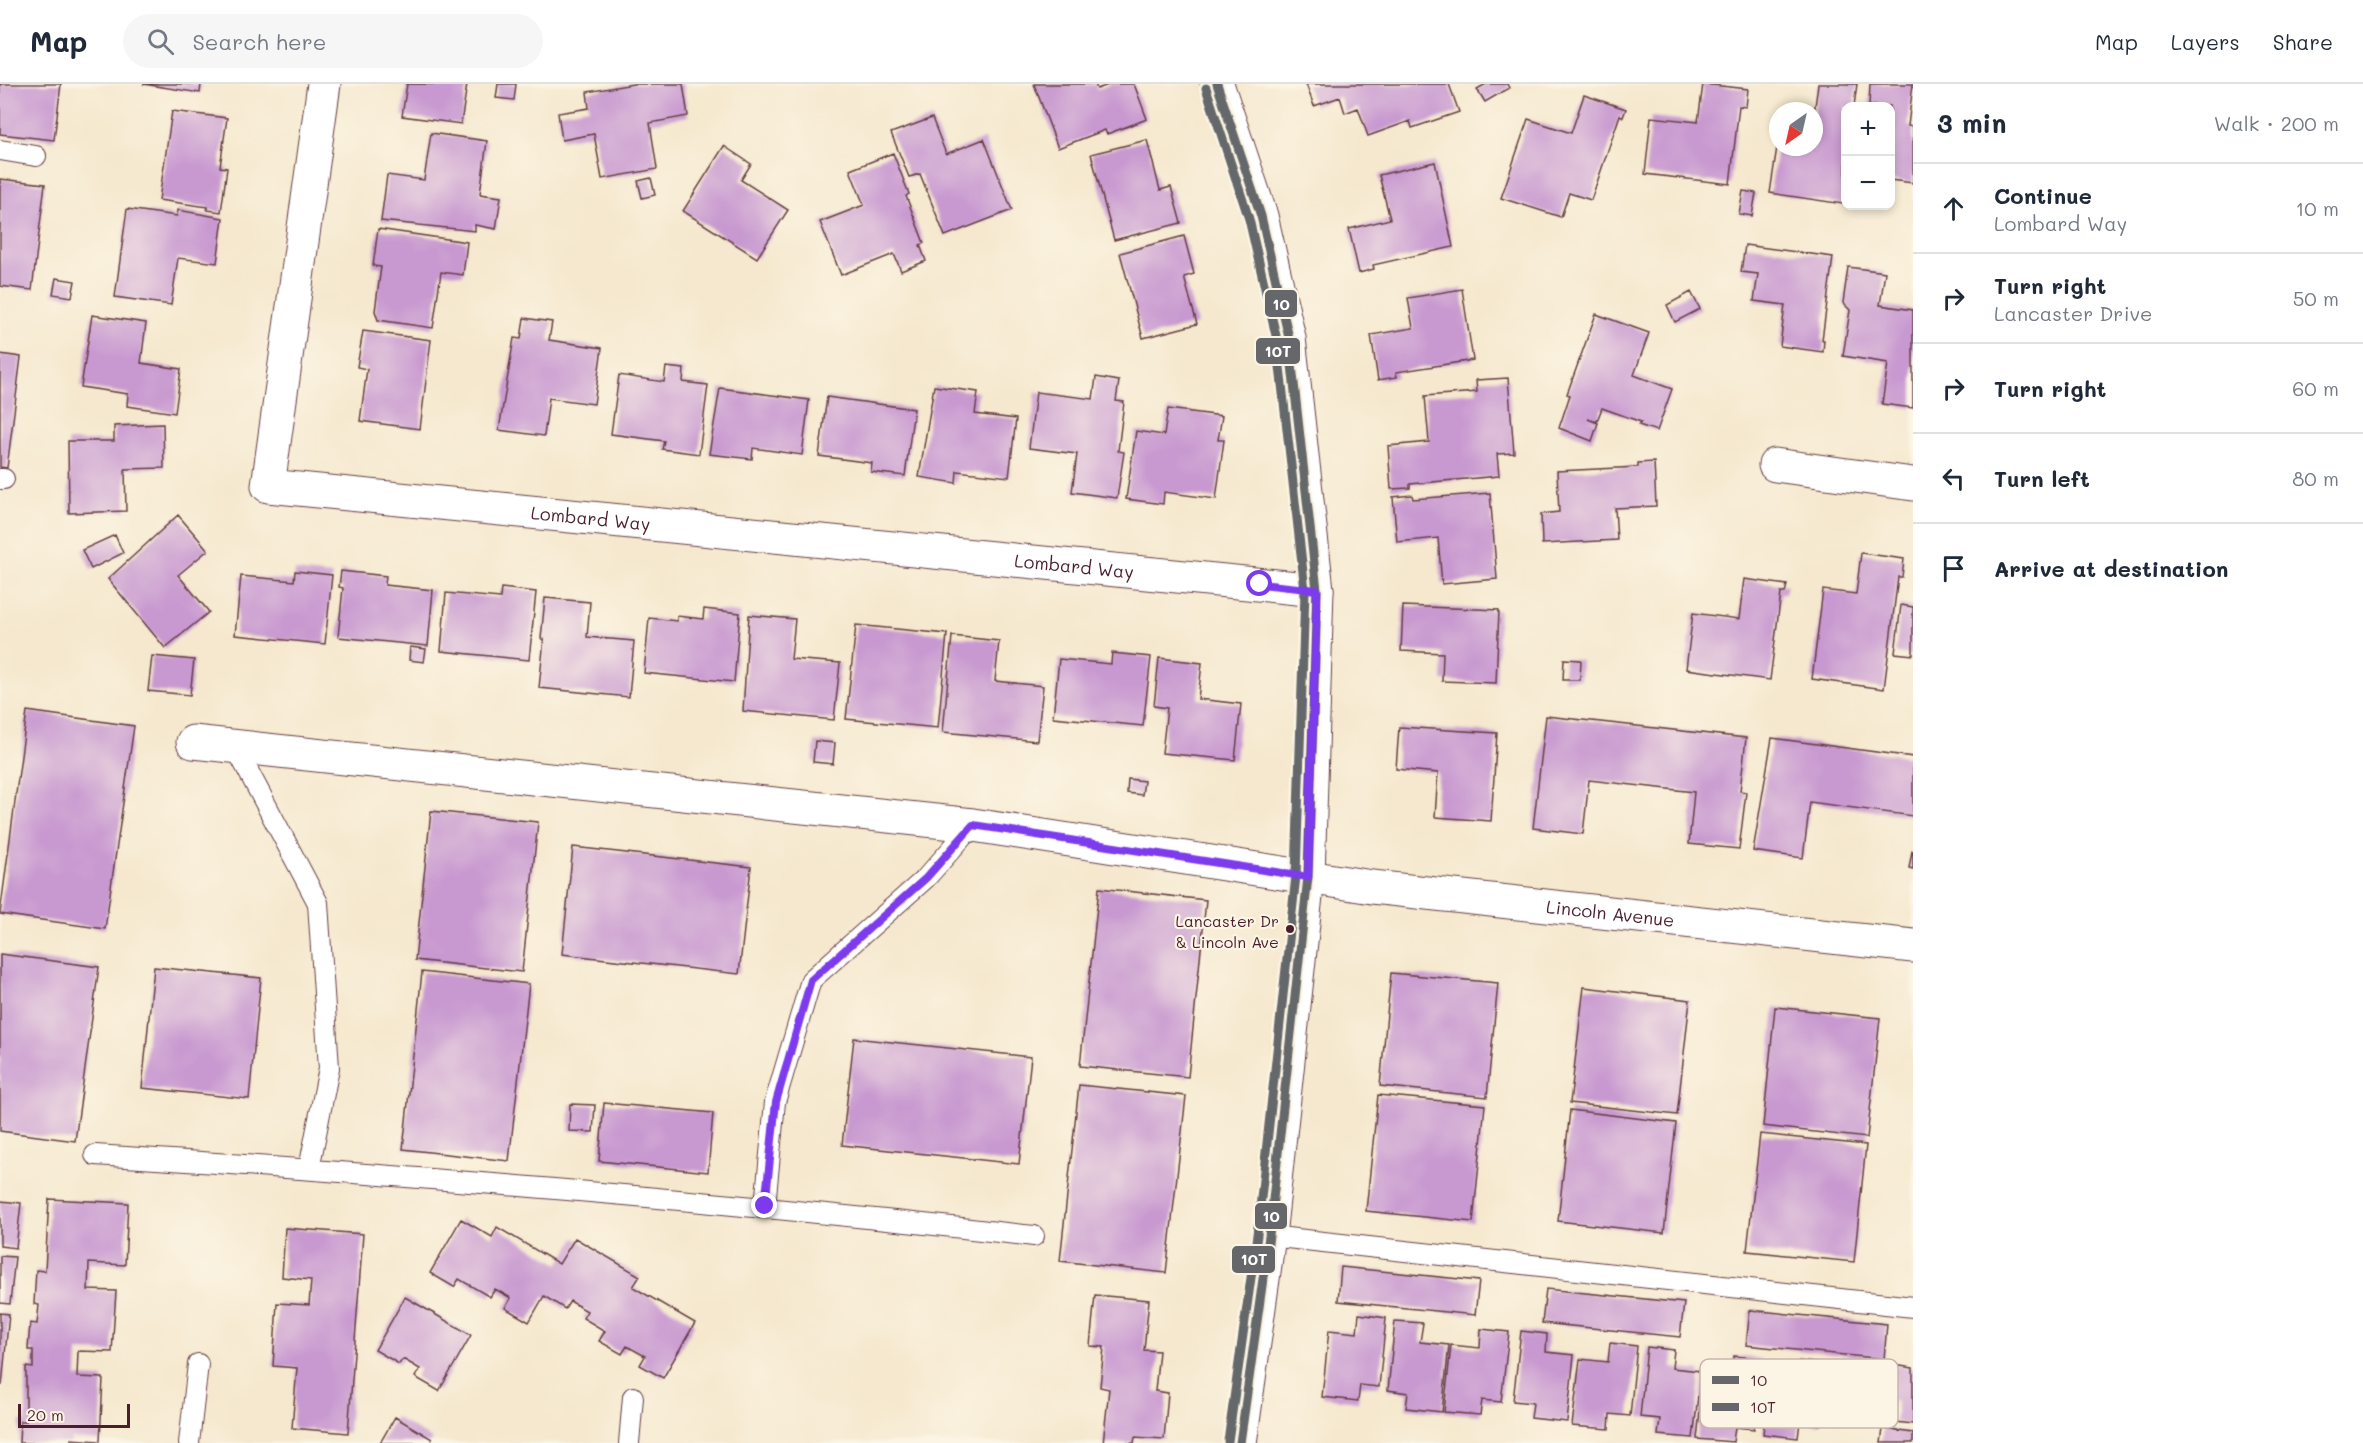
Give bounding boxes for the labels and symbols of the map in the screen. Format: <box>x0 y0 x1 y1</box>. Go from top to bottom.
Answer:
north arrow <box>1769 102 1823 156</box>
line badge: 10 <box>1264 289 1298 318</box>
text: 10 <box>1272 293 1290 314</box>
line badge: 10T <box>1255 337 1301 365</box>
text: 10T <box>1265 340 1291 361</box>
street label: Lombard Way <box>530 500 651 536</box>
street label: Lombard Way <box>1013 548 1135 584</box>
route start <box>1246 570 1272 596</box>
street label: Lincoln Avenue <box>1545 894 1676 932</box>
place label: Lancaster Dr & Lincoln Ave <box>1175 910 1279 952</box>
marker: Lancaster Dr & Lincoln Ave <box>1284 923 1296 935</box>
route end <box>751 1192 777 1218</box>
line badge: 10 <box>1254 1202 1288 1230</box>
text: 10 <box>1262 1205 1280 1226</box>
line badge: 10T <box>1231 1245 1276 1274</box>
text: 10T <box>1241 1248 1267 1269</box>
legend <box>1700 1359 1898 1428</box>
text: 10 <box>1750 1369 1767 1390</box>
text: 10T <box>1750 1396 1776 1417</box>
scale bar <box>18 1401 130 1428</box>

